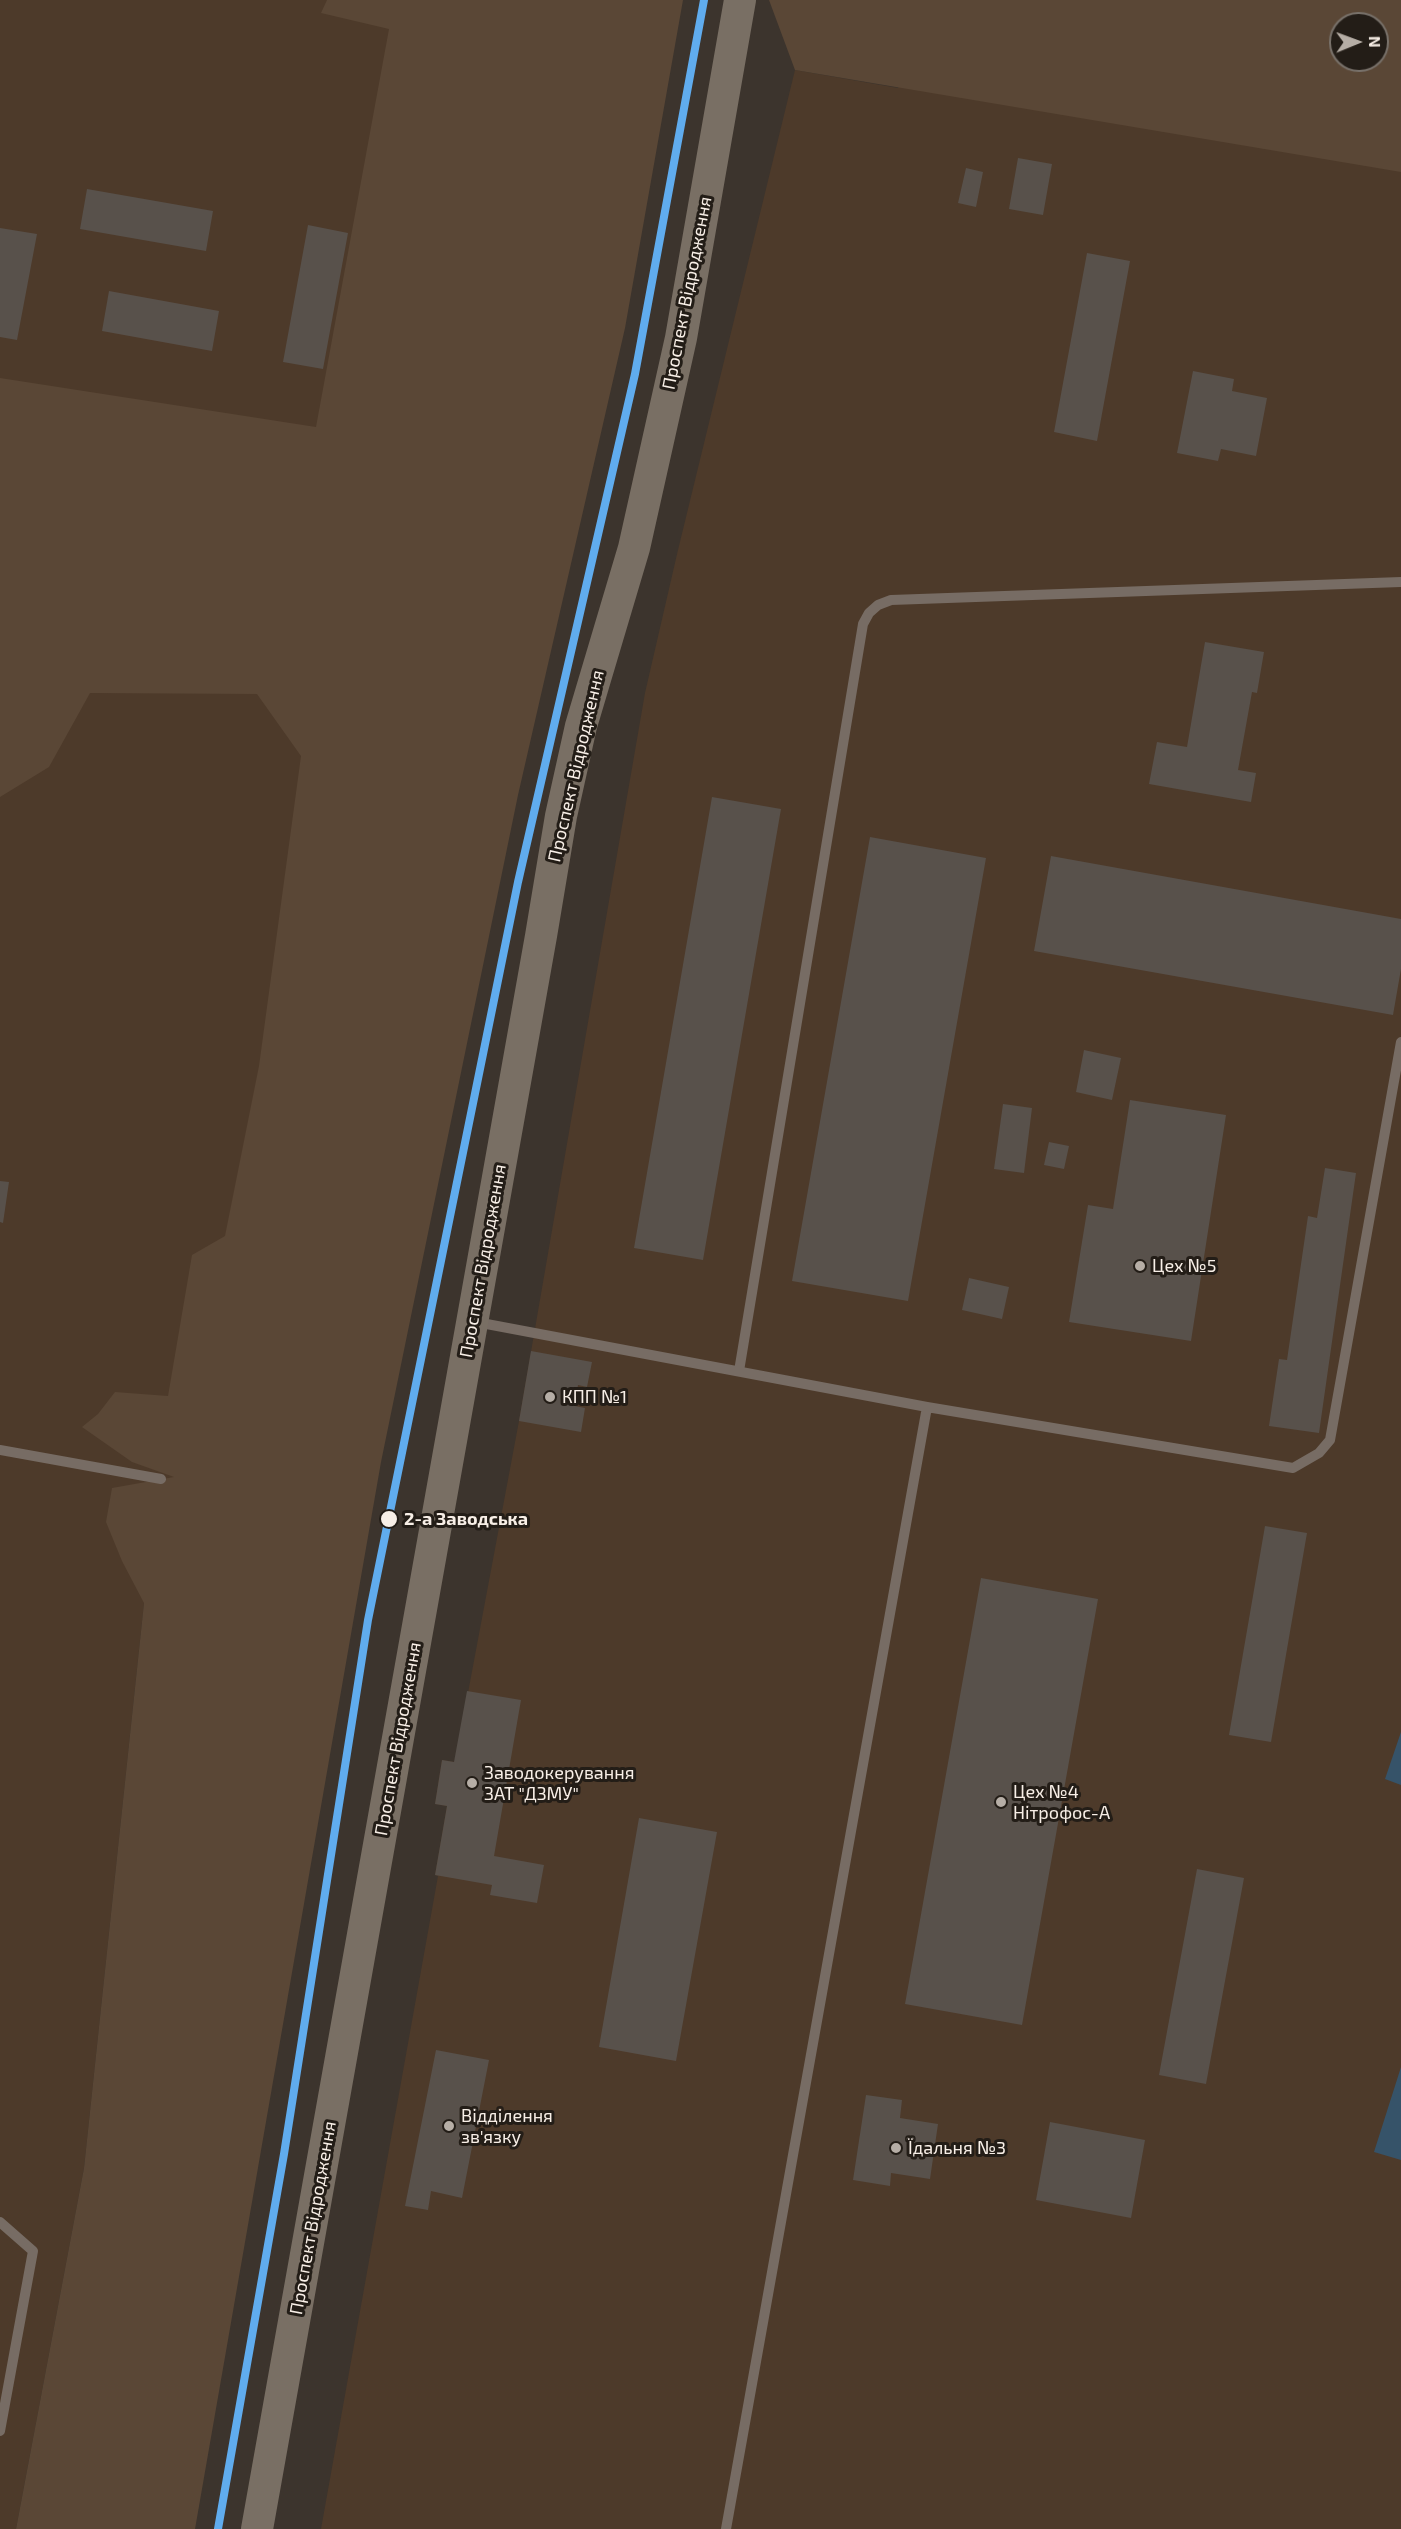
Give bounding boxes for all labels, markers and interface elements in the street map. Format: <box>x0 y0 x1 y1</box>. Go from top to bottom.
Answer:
north arrow <box>1329 12 1389 72</box>
text: N <box>1366 36 1385 48</box>
street label: Проспект Відродження <box>658 195 716 391</box>
street label: Проспект Відродження <box>543 668 609 864</box>
street label: Проспект Відродження <box>455 1163 511 1359</box>
place label: Цех №5 <box>1152 1255 1216 1277</box>
marker: Цех №5 <box>1133 1259 1147 1273</box>
place label: КПП №1 <box>562 1386 627 1408</box>
marker: КПП №1 <box>543 1390 557 1404</box>
place label: 2-а Заводська <box>404 1508 528 1530</box>
marker: 2-а Заводська <box>379 1509 399 1529</box>
street label: Проспект Відродження <box>370 1641 426 1837</box>
place label: Заводокерування ЗАТ "ДЗМУ" <box>484 1762 635 1804</box>
marker: Заводокерування ЗАТ "ДЗМУ" <box>465 1776 479 1790</box>
place label: Цех №4 Нітрофос-А <box>1013 1781 1110 1824</box>
marker: Цех №4 Нітрофос-А <box>994 1795 1008 1809</box>
place label: Відділення зв'язку <box>461 2105 553 2148</box>
marker: Відділення зв'язку <box>442 2119 456 2133</box>
street label: Проспект Відродження <box>285 2120 341 2316</box>
place label: Їдальня №3 <box>908 2137 1006 2159</box>
marker: Їдальня №3 <box>889 2141 903 2155</box>

